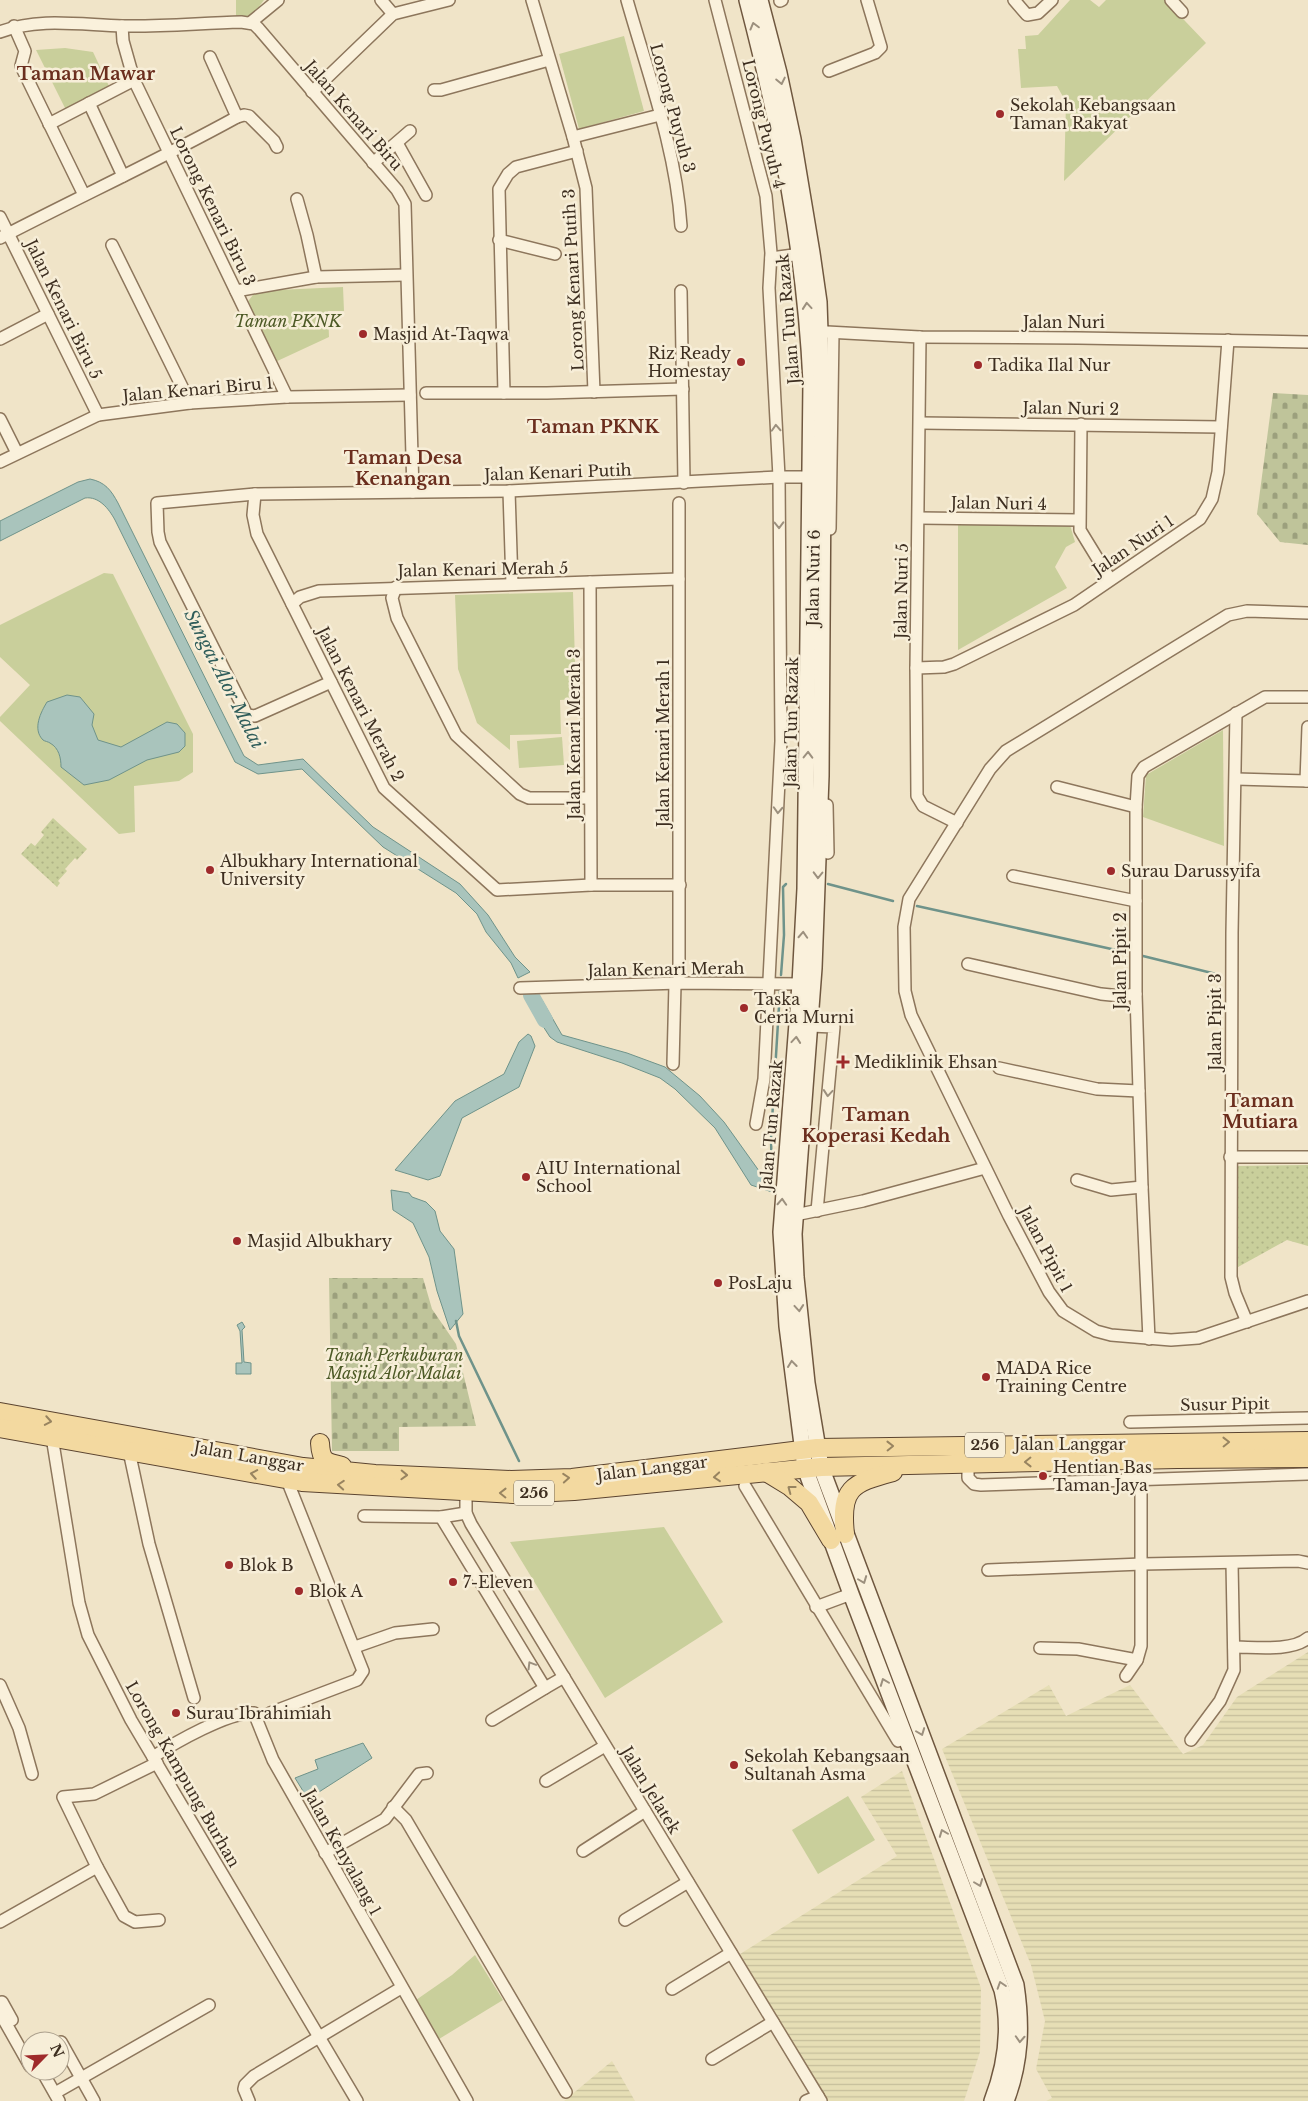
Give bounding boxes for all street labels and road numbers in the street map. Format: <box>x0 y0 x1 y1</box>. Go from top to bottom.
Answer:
street label: Lorong Puyuh 3 <box>646 41 700 175</box>
street label: Jalan Kenari Biru <box>299 54 407 174</box>
street label: Lorong Puyuh 4 <box>738 57 790 191</box>
street label: Lorong Kenari Biru 3 <box>166 123 260 289</box>
street label: Lorong Kenari Putih 3 <box>558 188 588 372</box>
street label: Jalan Kenari Biru 5 <box>21 234 107 382</box>
street label: Jalan Tun Razak <box>772 253 804 387</box>
street label: Jalan Nuri <box>1021 312 1106 332</box>
street label: Jalan Kenari Biru 1 <box>120 372 274 406</box>
street label: Jalan Nuri 2 <box>1021 397 1119 419</box>
street label: Jalan Kenari Putih <box>482 459 632 485</box>
street label: Jalan Nuri 4 <box>949 492 1047 514</box>
street label: Jalan Nuri 1 <box>1087 510 1178 581</box>
street label: Jalan Nuri 6 <box>802 529 824 629</box>
street label: Jalan Nuri 5 <box>890 543 912 641</box>
street label: Jalan Kenari Merah 5 <box>396 558 568 581</box>
street label: Jalan Kenari Merah 2 <box>312 621 409 785</box>
street label: Jalan Kenari Merah 3 <box>564 648 584 822</box>
street label: Jalan Tun Razak <box>780 656 802 790</box>
street label: Jalan Kenari Merah 1 <box>653 659 673 829</box>
street label: Jalan Pipit 2 <box>1110 912 1130 1012</box>
street label: Jalan Kenari Merah <box>585 958 745 980</box>
street label: Jalan Pipit 3 <box>1205 973 1225 1073</box>
street label: Jalan Tun Razak <box>755 1059 787 1193</box>
street label: Jalan Pipit 1 <box>1014 1201 1077 1296</box>
street label: Susur Pipit <box>1180 1393 1270 1415</box>
road number: 256 <box>965 1432 1005 1458</box>
street label: Jalan Langgar <box>1012 1434 1126 1454</box>
street label: Jalan Langgar <box>190 1436 306 1476</box>
street label: Jalan Langgar <box>593 1451 709 1485</box>
road number: 256 <box>514 1480 554 1506</box>
street label: Lorong Kampung Burhan <box>121 1677 245 1871</box>
street label: Jalan Jelatek <box>616 1741 685 1838</box>
street label: Jalan Kenyalang 1 <box>299 1784 386 1919</box>

